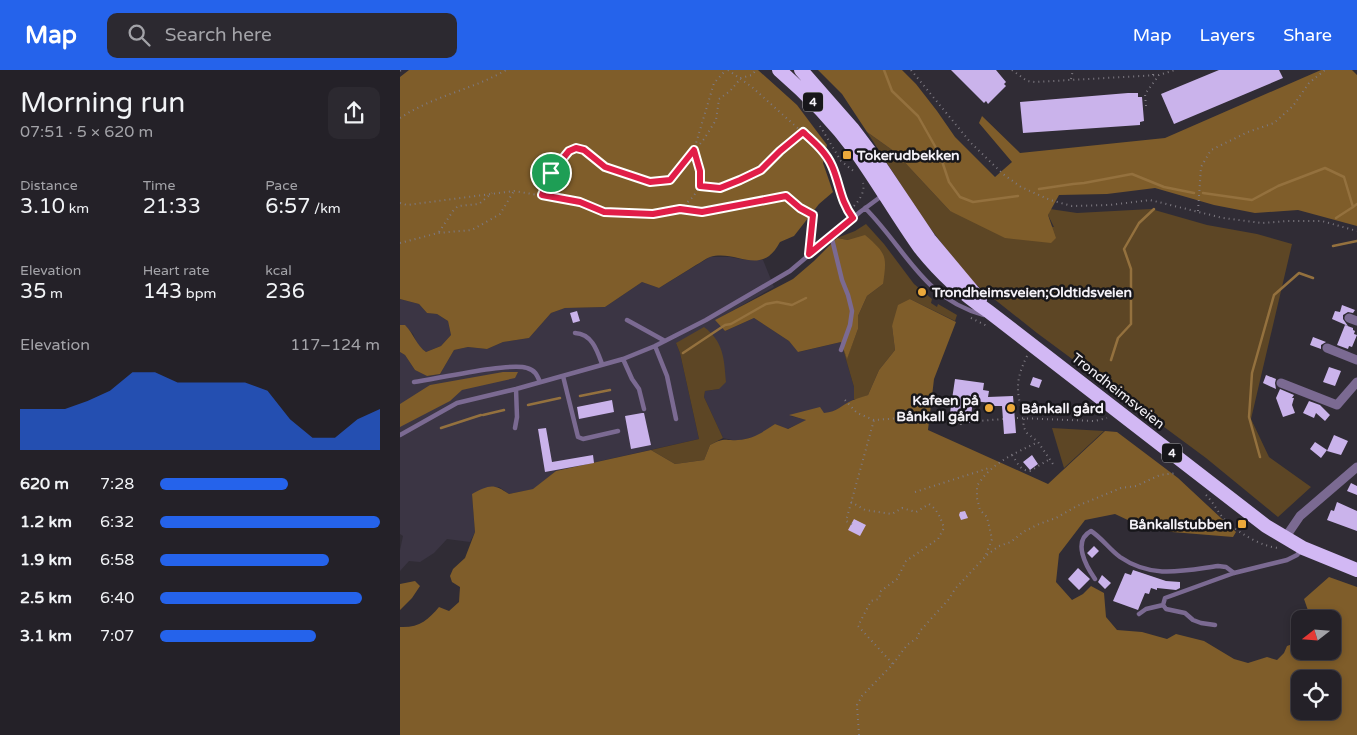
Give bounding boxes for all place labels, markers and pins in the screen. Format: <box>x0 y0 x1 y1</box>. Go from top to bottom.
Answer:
place label: Tokerudbekken <box>856 147 960 164</box>
marker: Tokerudbekken <box>841 149 853 161</box>
pin <box>530 152 572 194</box>
place label: Trondheimsveien;Oldtidsveien <box>931 284 1132 301</box>
marker: Trondheimsveien;Oldtidsveien <box>916 286 928 298</box>
place label: Kafeen på Bånkall gård <box>896 392 979 425</box>
place label: Bånkall gård <box>1021 400 1104 417</box>
marker: Kafeen på Bånkall gård <box>983 402 995 414</box>
marker: Bånkall gård <box>1005 402 1017 414</box>
place label: Bånkallstubben <box>1129 516 1232 533</box>
marker: Bånkallstubben <box>1236 518 1248 530</box>

